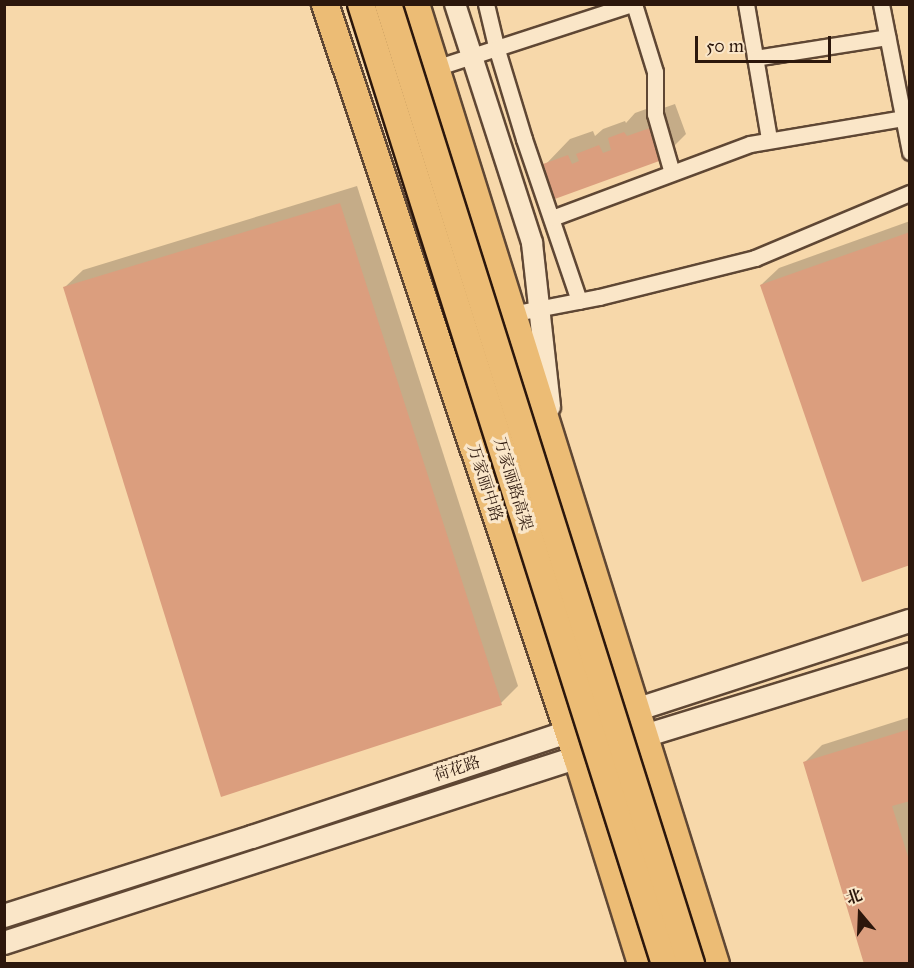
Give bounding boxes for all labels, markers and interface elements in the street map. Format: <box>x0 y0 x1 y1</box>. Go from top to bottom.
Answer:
scale bar <box>698 24 834 62</box>
text: 50 m <box>706 35 744 57</box>
street label: 万家丽路高架 <box>490 435 536 533</box>
street label: 万家丽中路 <box>464 442 506 524</box>
street label: 荷花路 <box>431 752 483 786</box>
north arrow <box>830 884 890 944</box>
text: 北 <box>843 885 865 908</box>

